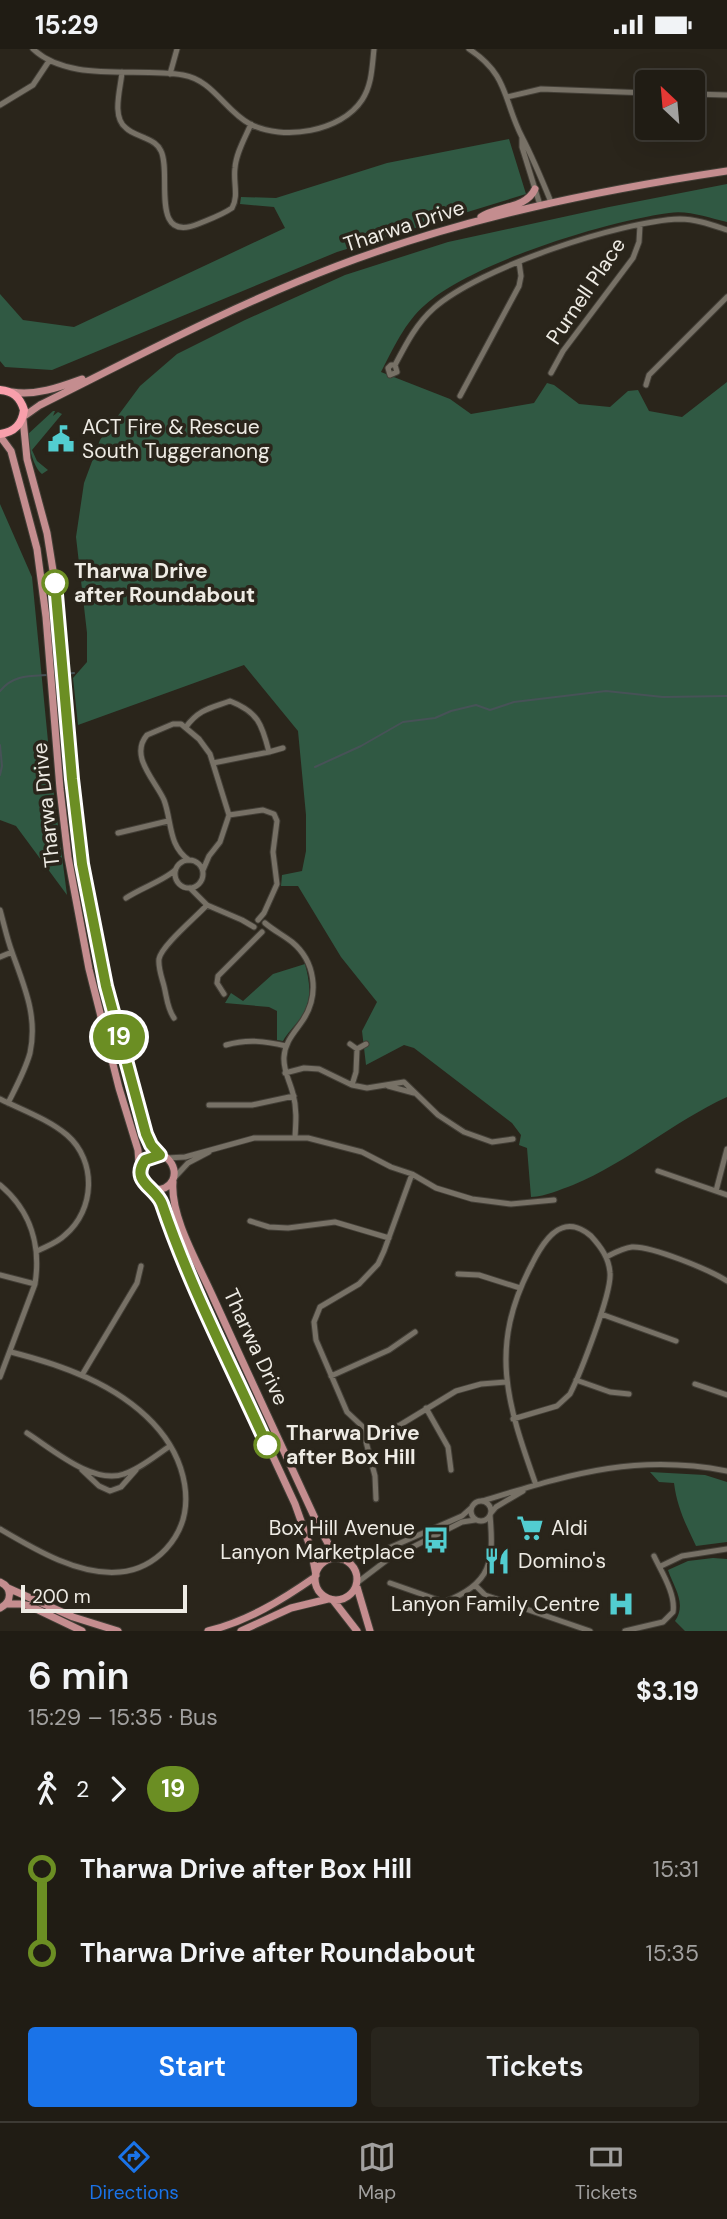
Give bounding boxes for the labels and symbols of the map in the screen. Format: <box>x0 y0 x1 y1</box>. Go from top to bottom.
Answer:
north arrow <box>635 70 705 140</box>
street label: Tharwa Drive <box>340 193 468 259</box>
street label: Purnell Place <box>540 232 632 350</box>
place label: ACT Fire & Rescue South Tuggeranong <box>82 413 270 465</box>
public building icon: ACT Fire & Rescue South Tuggeranong <box>46 424 76 454</box>
place label: Tharwa Drive after Roundabout <box>74 557 255 609</box>
marker: Tharwa Drive after Roundabout <box>42 570 68 596</box>
street label: Tharwa Drive <box>26 741 66 869</box>
line badge: 19 <box>88 1014 150 1060</box>
street label: Tharwa Drive <box>217 1284 295 1410</box>
place label: Tharwa Drive after Box Hill <box>286 1419 420 1471</box>
marker: Tharwa Drive after Box Hill <box>254 1432 280 1458</box>
supermarket icon: Aldi <box>515 1513 545 1543</box>
place label: Box Hill Avenue Lanyon Marketplace <box>220 1514 415 1566</box>
place label: Aldi <box>551 1514 588 1542</box>
bus stop icon: Box Hill Avenue Lanyon Marketplace <box>421 1525 451 1555</box>
restaurant icon: Domino's <box>482 1546 512 1576</box>
place label: Domino's <box>518 1547 606 1575</box>
scale bar <box>21 1582 187 1614</box>
hospital icon: Lanyon Family Centre <box>606 1589 636 1619</box>
place label: Lanyon Family Centre <box>391 1590 600 1618</box>

